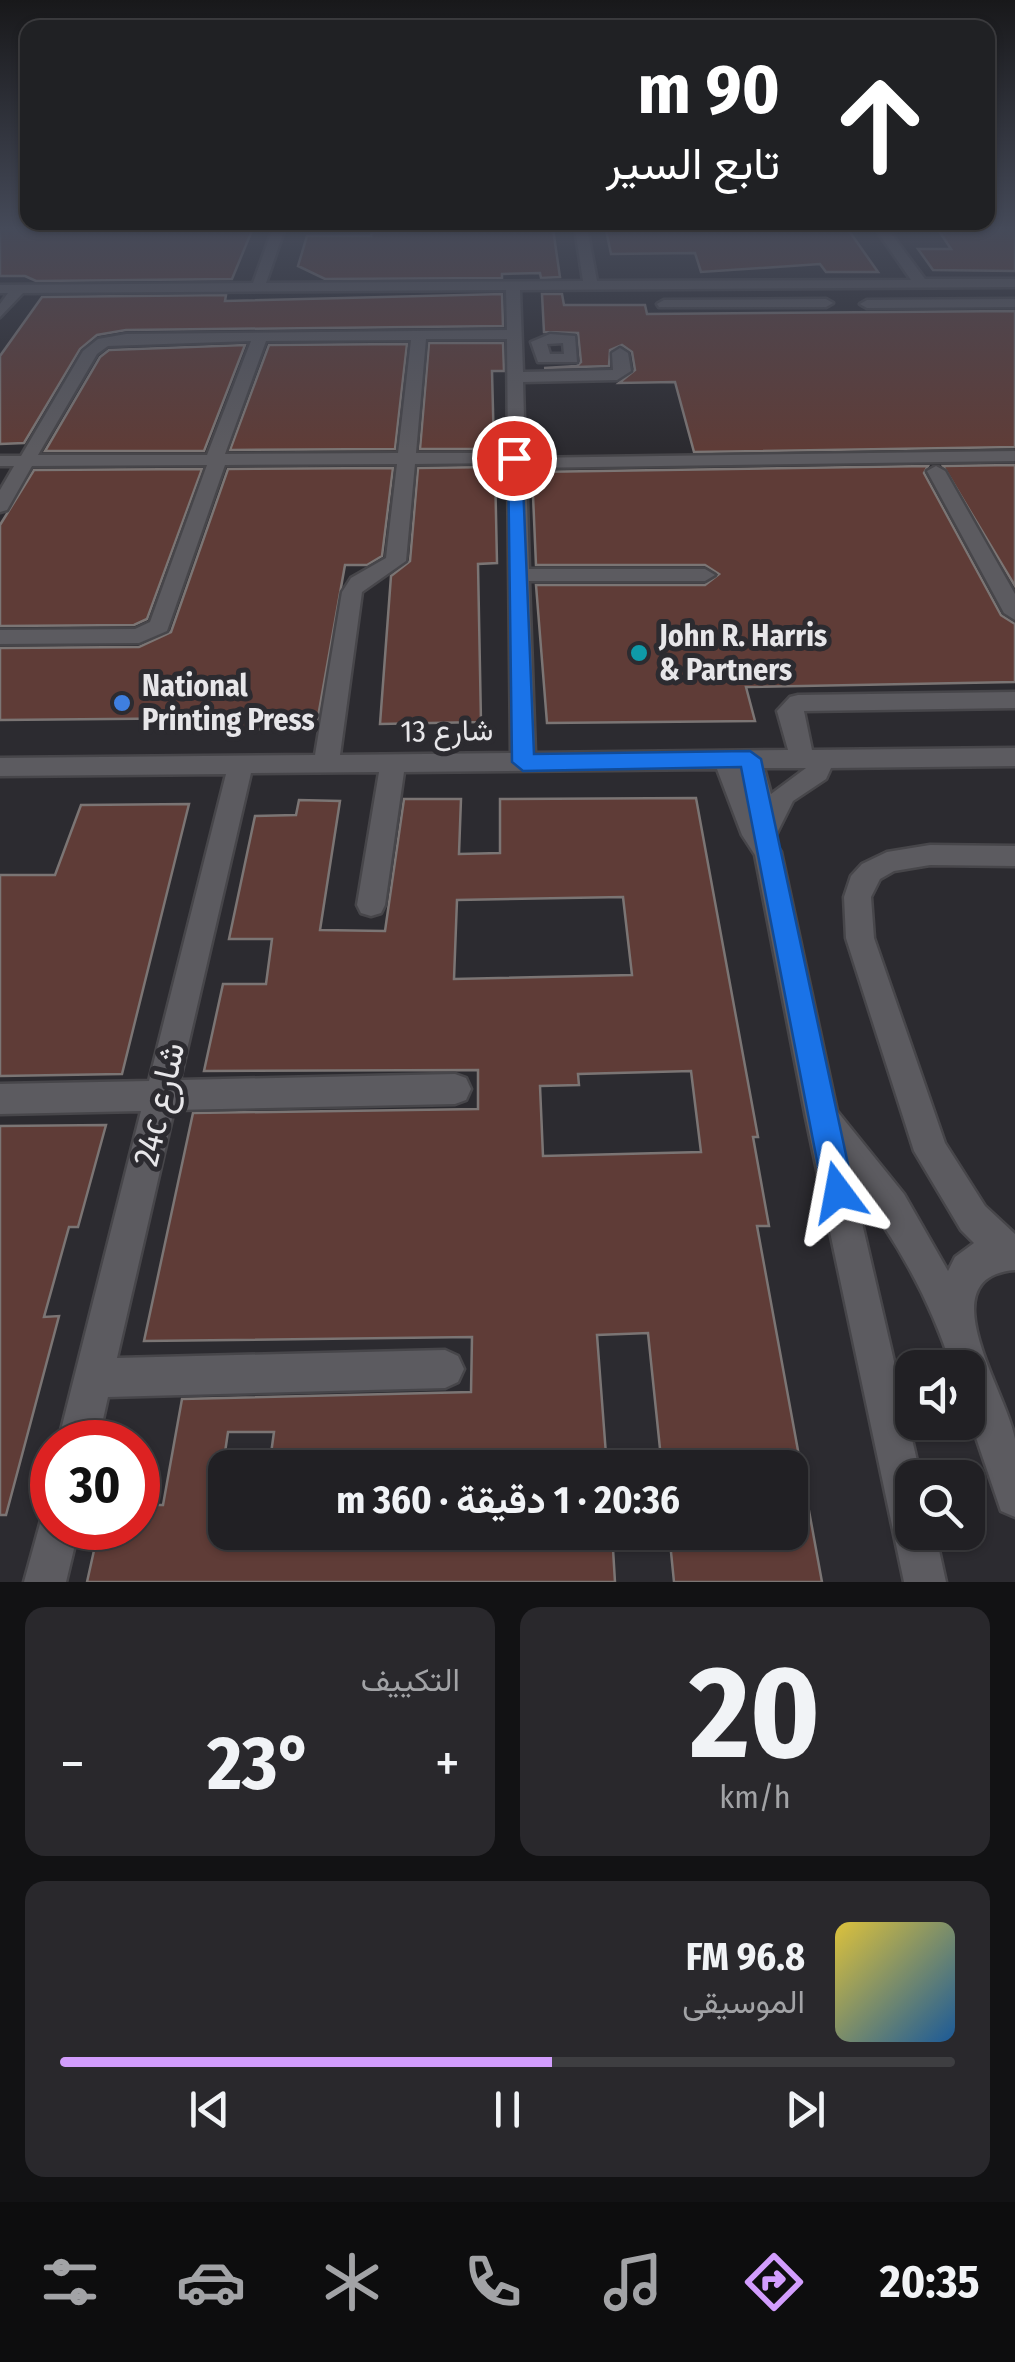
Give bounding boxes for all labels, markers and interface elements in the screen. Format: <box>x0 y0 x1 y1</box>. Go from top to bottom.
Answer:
text: 90 m <box>638 48 780 132</box>
icon: ahead <box>815 60 945 190</box>
text: تابع السير <box>606 137 780 191</box>
pin <box>472 416 557 501</box>
icon: arrive <box>487 431 542 486</box>
place label: John R. Harris & Partners <box>658 618 827 688</box>
marker: John R. Harris & Partners <box>628 642 650 664</box>
place label: National Printing Press <box>142 668 315 738</box>
marker: National Printing Press <box>111 692 133 714</box>
street label: شارع 13 <box>400 712 494 752</box>
street label: 24c شارع <box>124 1038 196 1170</box>
position arrow <box>786 1140 890 1244</box>
map controls <box>895 1350 985 1550</box>
button: sound <box>895 1350 985 1440</box>
speed limit sign: 30 <box>30 1420 160 1550</box>
button: search <box>895 1460 985 1550</box>
text: 20:36 · 1 دقيقة · 360 m <box>336 1477 680 1523</box>
text: 20 <box>689 1635 821 1791</box>
text: التكييف <box>361 1661 460 1699</box>
text: 23° <box>207 1719 313 1809</box>
text: − <box>60 1731 85 1797</box>
text: + <box>435 1731 460 1797</box>
text: km/h <box>719 1778 791 1816</box>
text: 96.8 FM <box>686 1934 805 1980</box>
text: الموسيقى <box>682 1983 805 2021</box>
icon: previous <box>182 2082 237 2137</box>
icon: pause <box>480 2082 535 2137</box>
icon: next <box>778 2082 833 2137</box>
icon: filters <box>35 2247 105 2317</box>
icon: car <box>176 2247 246 2317</box>
icon: climate <box>317 2247 387 2317</box>
icon: phone <box>458 2247 528 2317</box>
icon: music <box>598 2247 668 2317</box>
icon: directions <box>739 2247 809 2317</box>
text: 20:35 <box>880 2255 980 2309</box>

